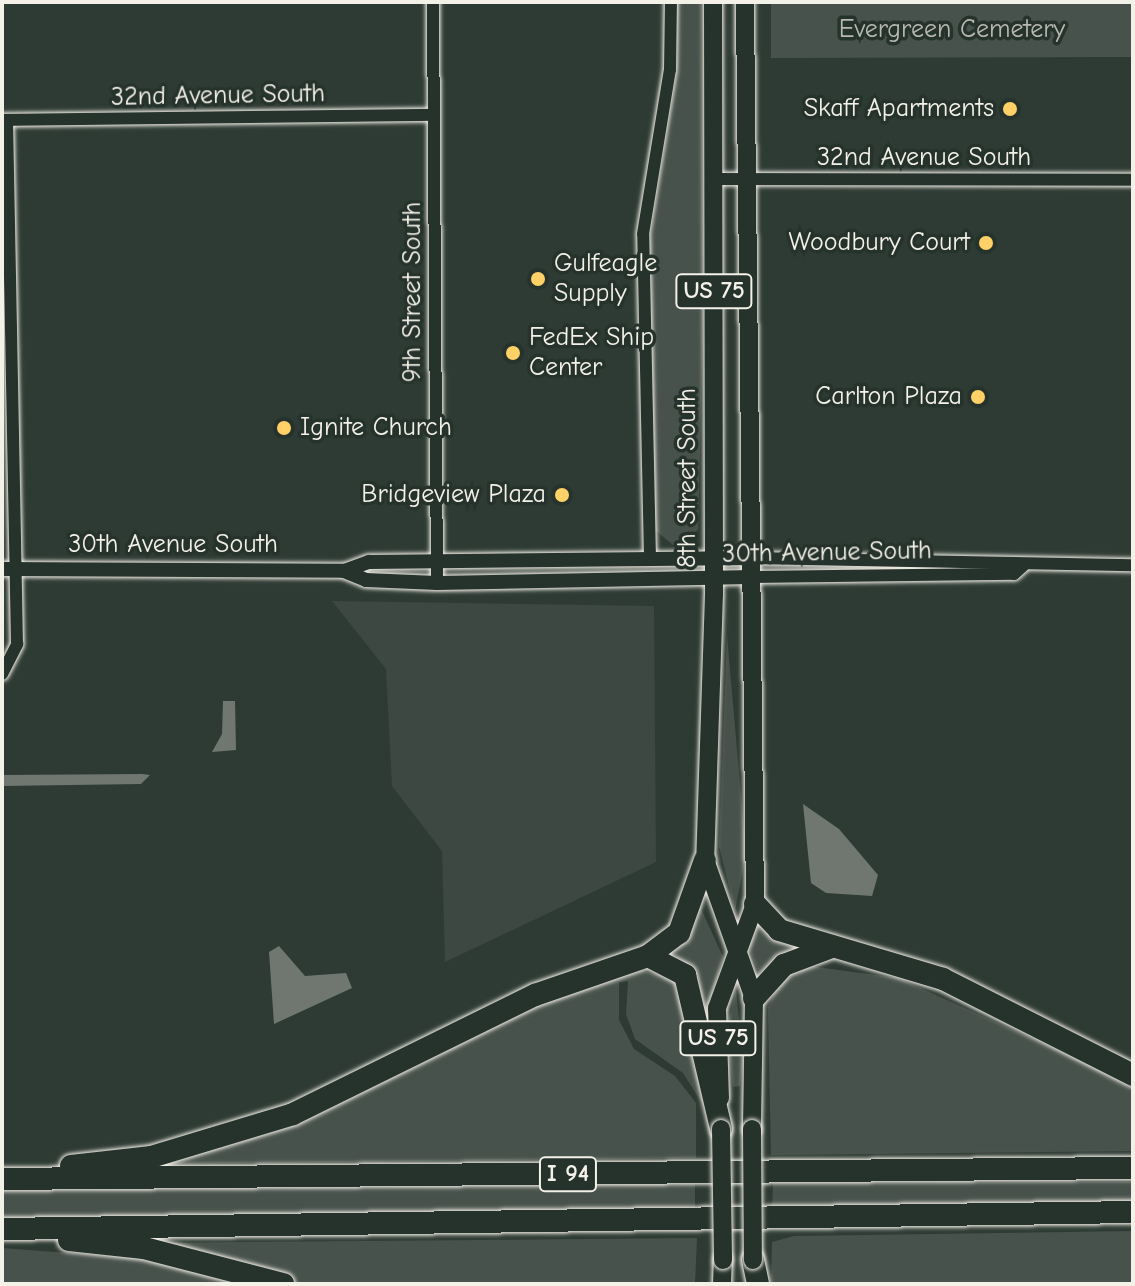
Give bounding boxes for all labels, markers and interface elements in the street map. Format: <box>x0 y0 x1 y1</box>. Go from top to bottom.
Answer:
park label: Evergreen Cemetery <box>839 14 1065 46</box>
street label: 32nd Avenue South <box>111 79 325 113</box>
place label: Skaff Apartments <box>804 93 994 125</box>
marker: Skaff Apartments <box>1001 100 1019 118</box>
street label: 32nd Avenue South <box>817 142 1031 174</box>
street label: 9th Street South <box>397 202 429 382</box>
place label: Woodbury Court <box>789 227 970 259</box>
marker: Woodbury Court <box>977 234 995 252</box>
place label: Gulfeagle Supply <box>554 248 657 310</box>
marker: Gulfeagle Supply <box>529 270 547 288</box>
road number: US 75 <box>674 271 754 311</box>
place label: FedEx Ship Center <box>529 322 654 384</box>
marker: FedEx Ship Center <box>504 344 522 362</box>
place label: Carlton Plaza <box>815 381 962 413</box>
street label: 8th Street South <box>672 388 704 568</box>
marker: Carlton Plaza <box>969 388 987 406</box>
place label: Ignite Church <box>300 412 452 444</box>
marker: Ignite Church <box>275 419 293 437</box>
place label: Bridgeview Plaza <box>361 479 546 511</box>
marker: Bridgeview Plaza <box>553 486 571 504</box>
street label: 30th Avenue South <box>68 529 278 561</box>
street label: 30th Avenue South <box>722 536 932 570</box>
road number: US 75 <box>678 1018 758 1058</box>
road number: I 94 <box>538 1154 598 1194</box>

